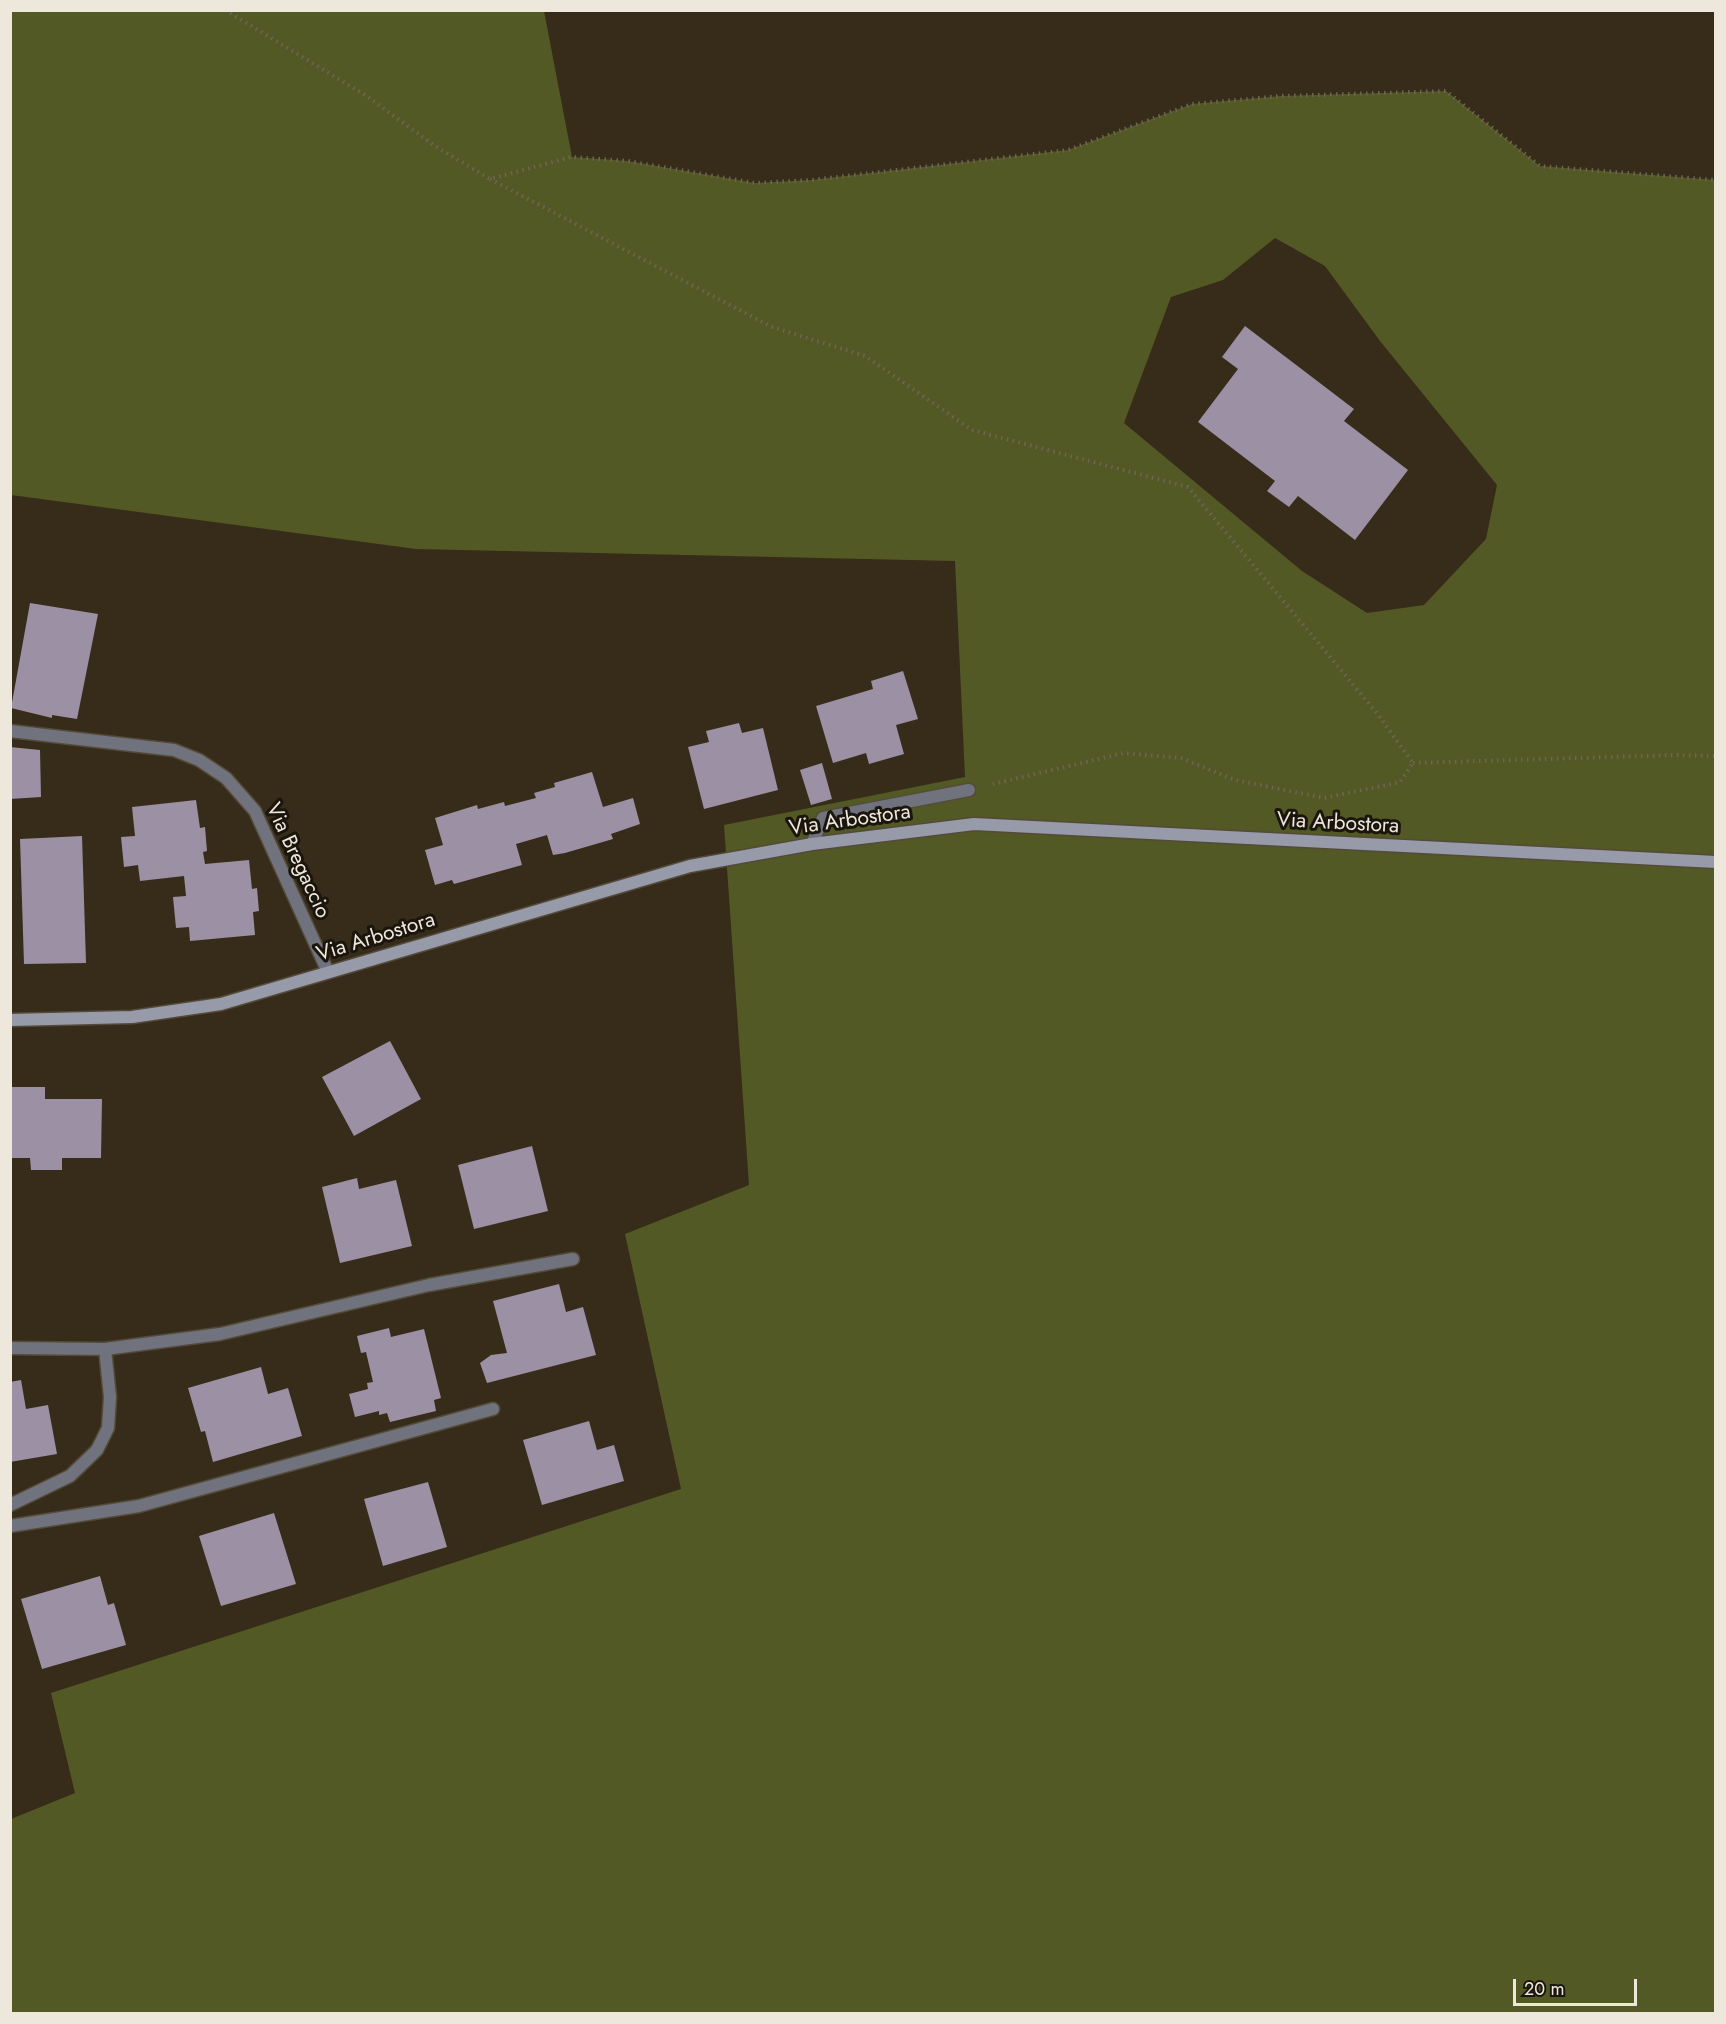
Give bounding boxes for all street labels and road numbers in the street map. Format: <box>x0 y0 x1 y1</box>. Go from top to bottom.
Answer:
street label: Via Bregaccio <box>259 799 335 923</box>
street label: Via Arbostora <box>788 800 912 842</box>
street label: Via Arbostora <box>1276 808 1400 840</box>
street label: Via Arbostora <box>314 908 438 968</box>

